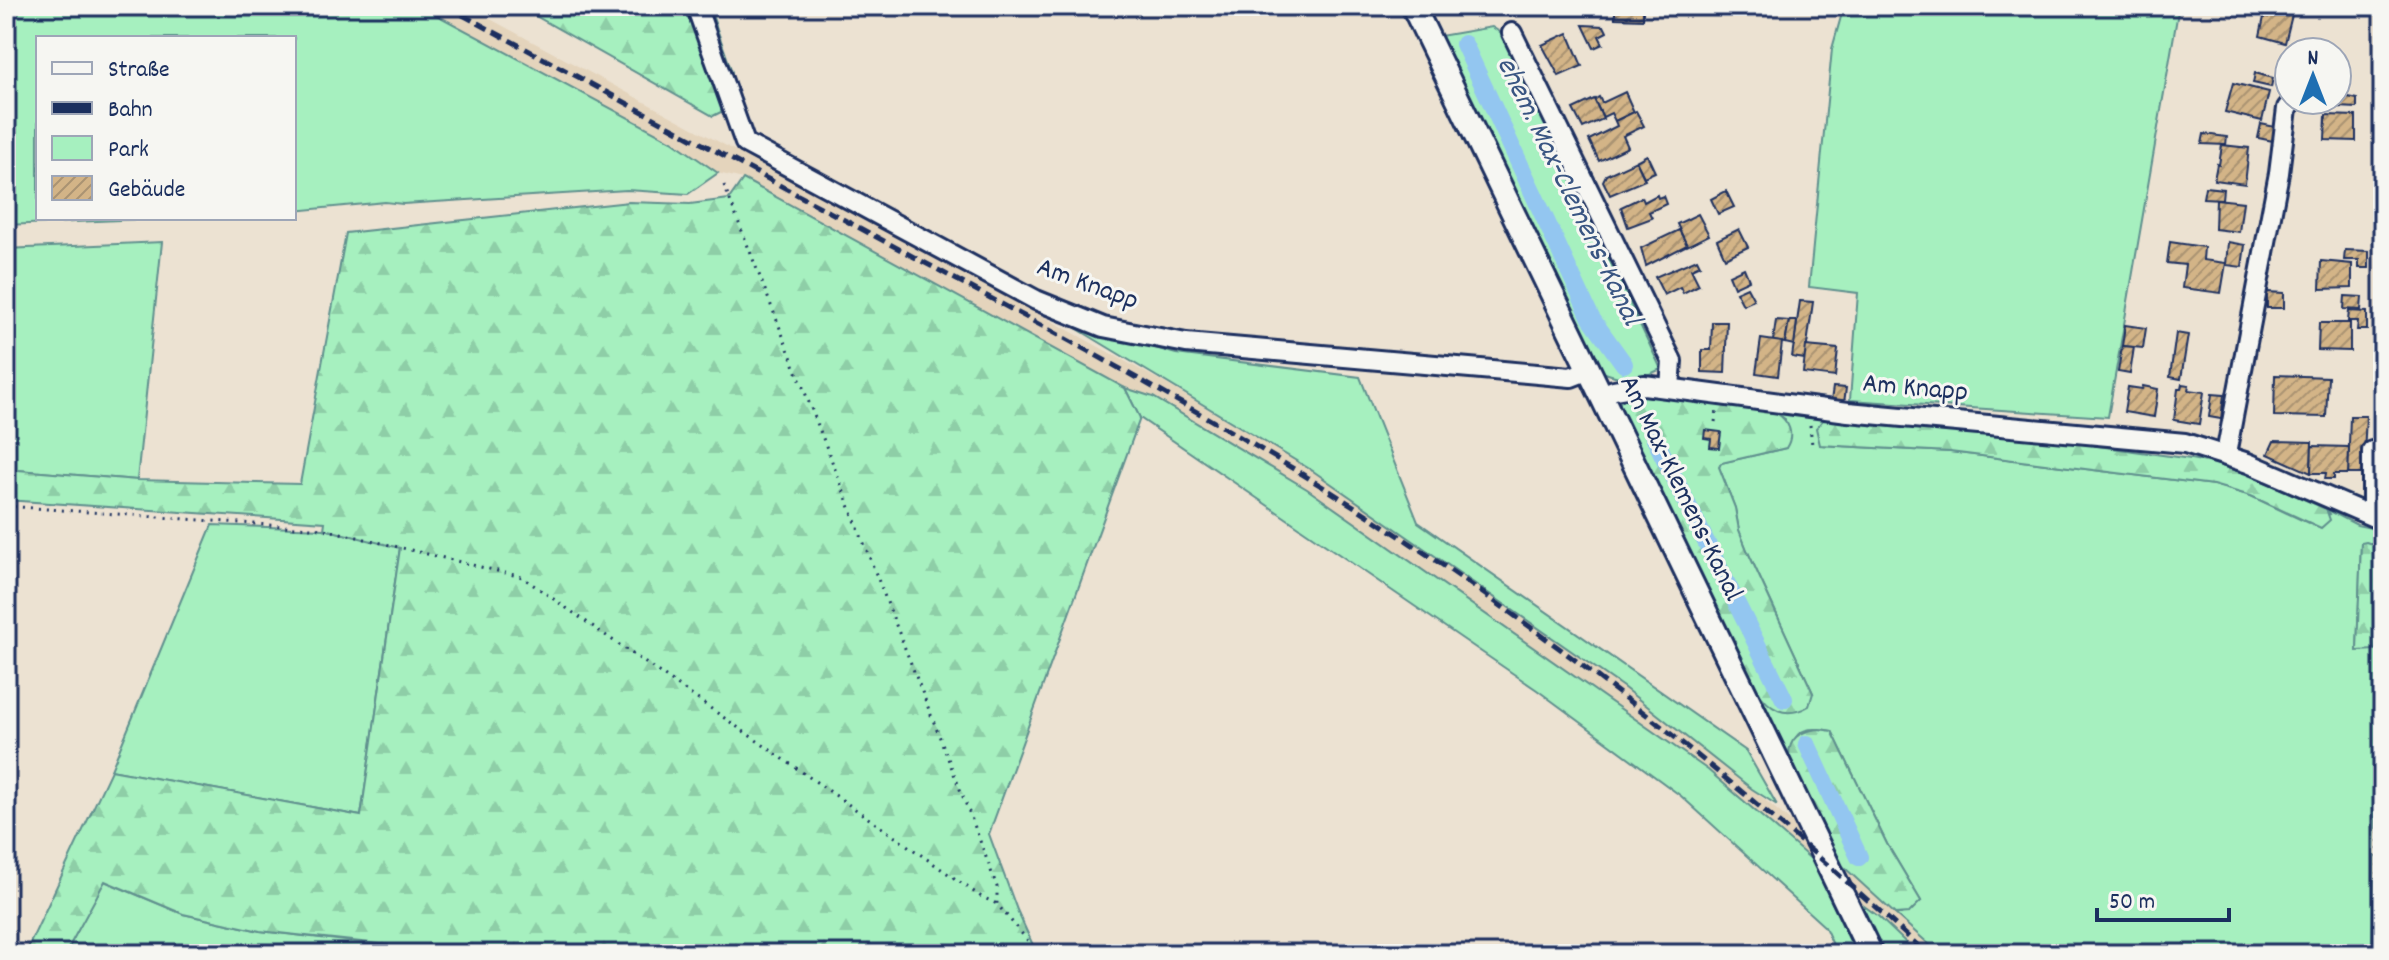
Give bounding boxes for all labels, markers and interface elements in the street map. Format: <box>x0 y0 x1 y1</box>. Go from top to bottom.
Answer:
legend <box>36 36 296 220</box>
north arrow <box>2273 36 2353 116</box>
text: N <box>2308 44 2319 75</box>
water label: ehem. Max-Clemens-Kanal <box>1483 50 1652 336</box>
text: Straße <box>108 54 170 88</box>
text: Bahn <box>108 94 153 128</box>
text: Park <box>108 134 149 168</box>
text: Gebäude <box>108 174 185 208</box>
street label: Am Knapp <box>1030 249 1144 323</box>
street label: Am Knapp <box>1861 365 1969 415</box>
street label: Am Max-Klemens-Kanal <box>1607 369 1751 609</box>
scale bar <box>2097 872 2229 922</box>
text: 50 m <box>2109 886 2155 920</box>

